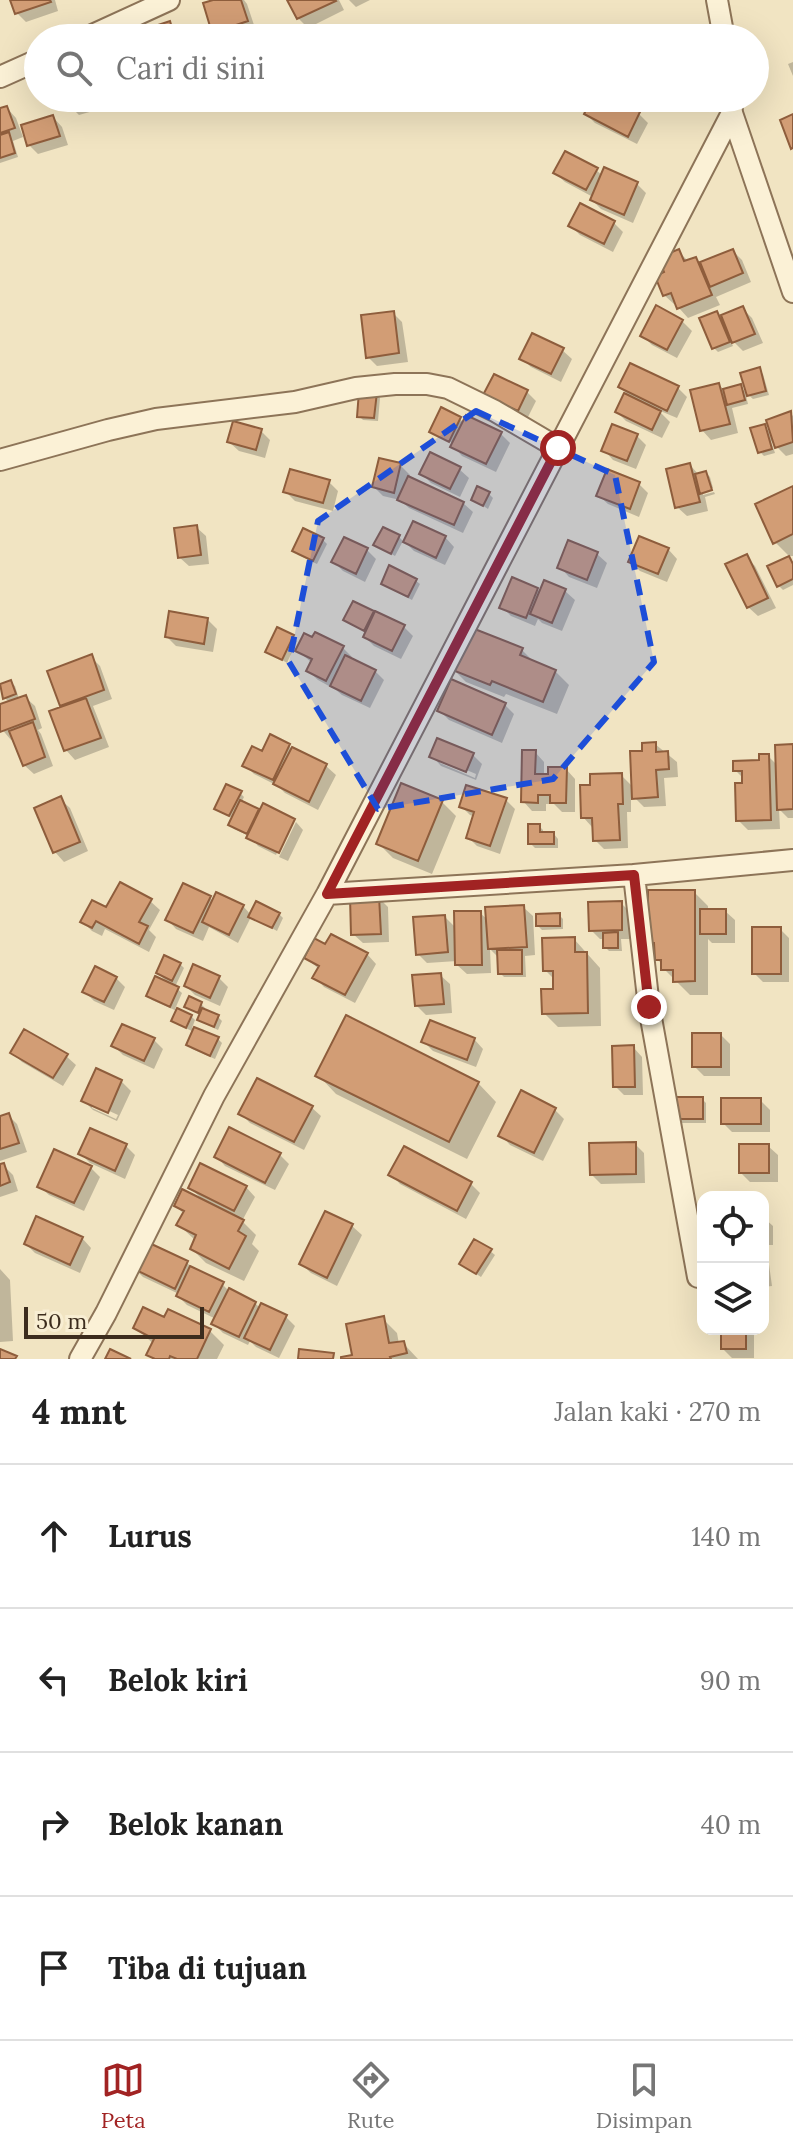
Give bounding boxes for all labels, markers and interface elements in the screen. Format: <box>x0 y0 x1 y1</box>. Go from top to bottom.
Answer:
search box <box>24 24 769 112</box>
icon: search <box>52 46 96 90</box>
text: Cari di sini <box>116 49 265 87</box>
route start <box>540 430 576 466</box>
route end <box>631 989 667 1025</box>
map controls <box>697 1191 769 1335</box>
button: locate <box>697 1191 769 1263</box>
button: layers <box>697 1263 769 1335</box>
scale bar <box>24 1303 204 1339</box>
text: 50 m <box>36 1307 87 1335</box>
text: 4 mnt <box>32 1390 126 1433</box>
text: Jalan kaki · 270 m <box>554 1395 761 1428</box>
icon: ahead <box>32 1514 76 1558</box>
text: Lurus <box>108 1517 192 1555</box>
text: 140 m <box>691 1520 761 1553</box>
icon: left <box>32 1658 76 1702</box>
text: Belok kiri <box>108 1661 248 1699</box>
text: 90 m <box>700 1664 761 1697</box>
icon: right <box>32 1802 76 1846</box>
text: Belok kanan <box>108 1805 283 1843</box>
text: 40 m <box>701 1808 761 1841</box>
icon: arrive <box>32 1946 76 1990</box>
text: Tiba di tujuan <box>108 1949 307 1987</box>
tab: Peta <box>101 2058 145 2134</box>
tab: Rute <box>347 2058 394 2134</box>
tab: Disimpan <box>596 2058 692 2134</box>

